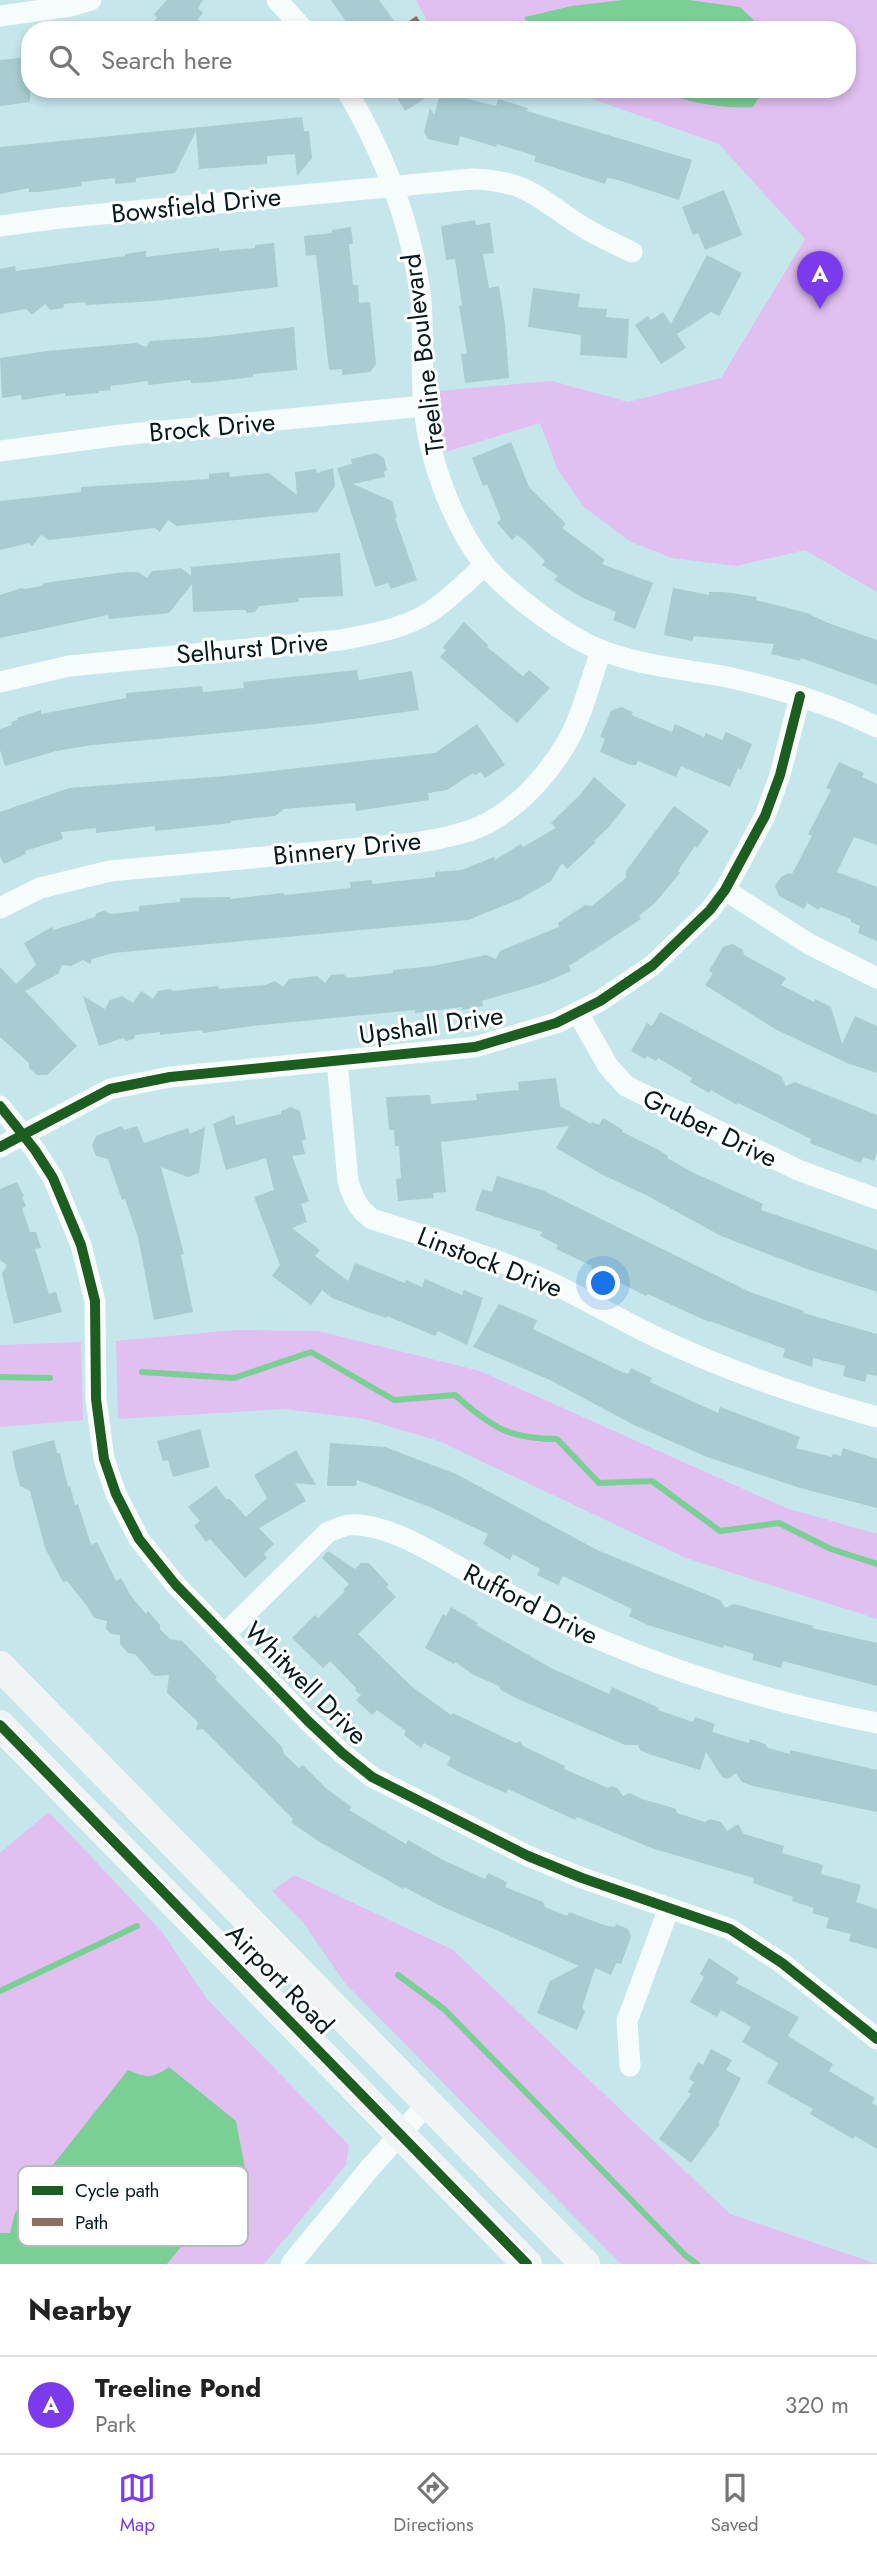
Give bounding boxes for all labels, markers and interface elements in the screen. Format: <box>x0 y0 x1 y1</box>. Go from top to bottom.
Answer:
search box <box>21 21 856 98</box>
icon: search <box>45 41 83 79</box>
text: Search here <box>101 41 233 79</box>
street label: Bowsfield Drive <box>109 177 283 233</box>
street label: Treeline Boulevard <box>392 251 454 457</box>
pin: A <box>797 251 843 309</box>
street label: Brock Drive <box>147 403 277 451</box>
street label: Selhurst Drive <box>175 622 329 674</box>
street label: Binnery Drive <box>271 821 423 875</box>
street label: Upshall Drive <box>356 996 506 1054</box>
street label: Gruber Drive <box>636 1079 784 1177</box>
street label: Linstock Drive <box>412 1217 568 1307</box>
your location <box>586 1266 620 1300</box>
street label: Rufford Drive <box>457 1554 605 1654</box>
street label: Whitwell Drive <box>236 1613 376 1753</box>
street label: Airport Road <box>217 1915 343 2043</box>
legend <box>18 2166 248 2246</box>
text: Cycle path <box>75 2177 160 2204</box>
text: Path <box>75 2209 109 2236</box>
text: Nearby <box>28 2288 131 2331</box>
text: Treeline Pond <box>95 2369 261 2407</box>
text: A <box>43 2388 59 2422</box>
text: 320 m <box>785 2388 849 2422</box>
text: Park <box>95 2407 136 2441</box>
tab: Map <box>118 2469 156 2538</box>
tab: Directions <box>393 2469 474 2538</box>
tab: Saved <box>710 2469 759 2538</box>

